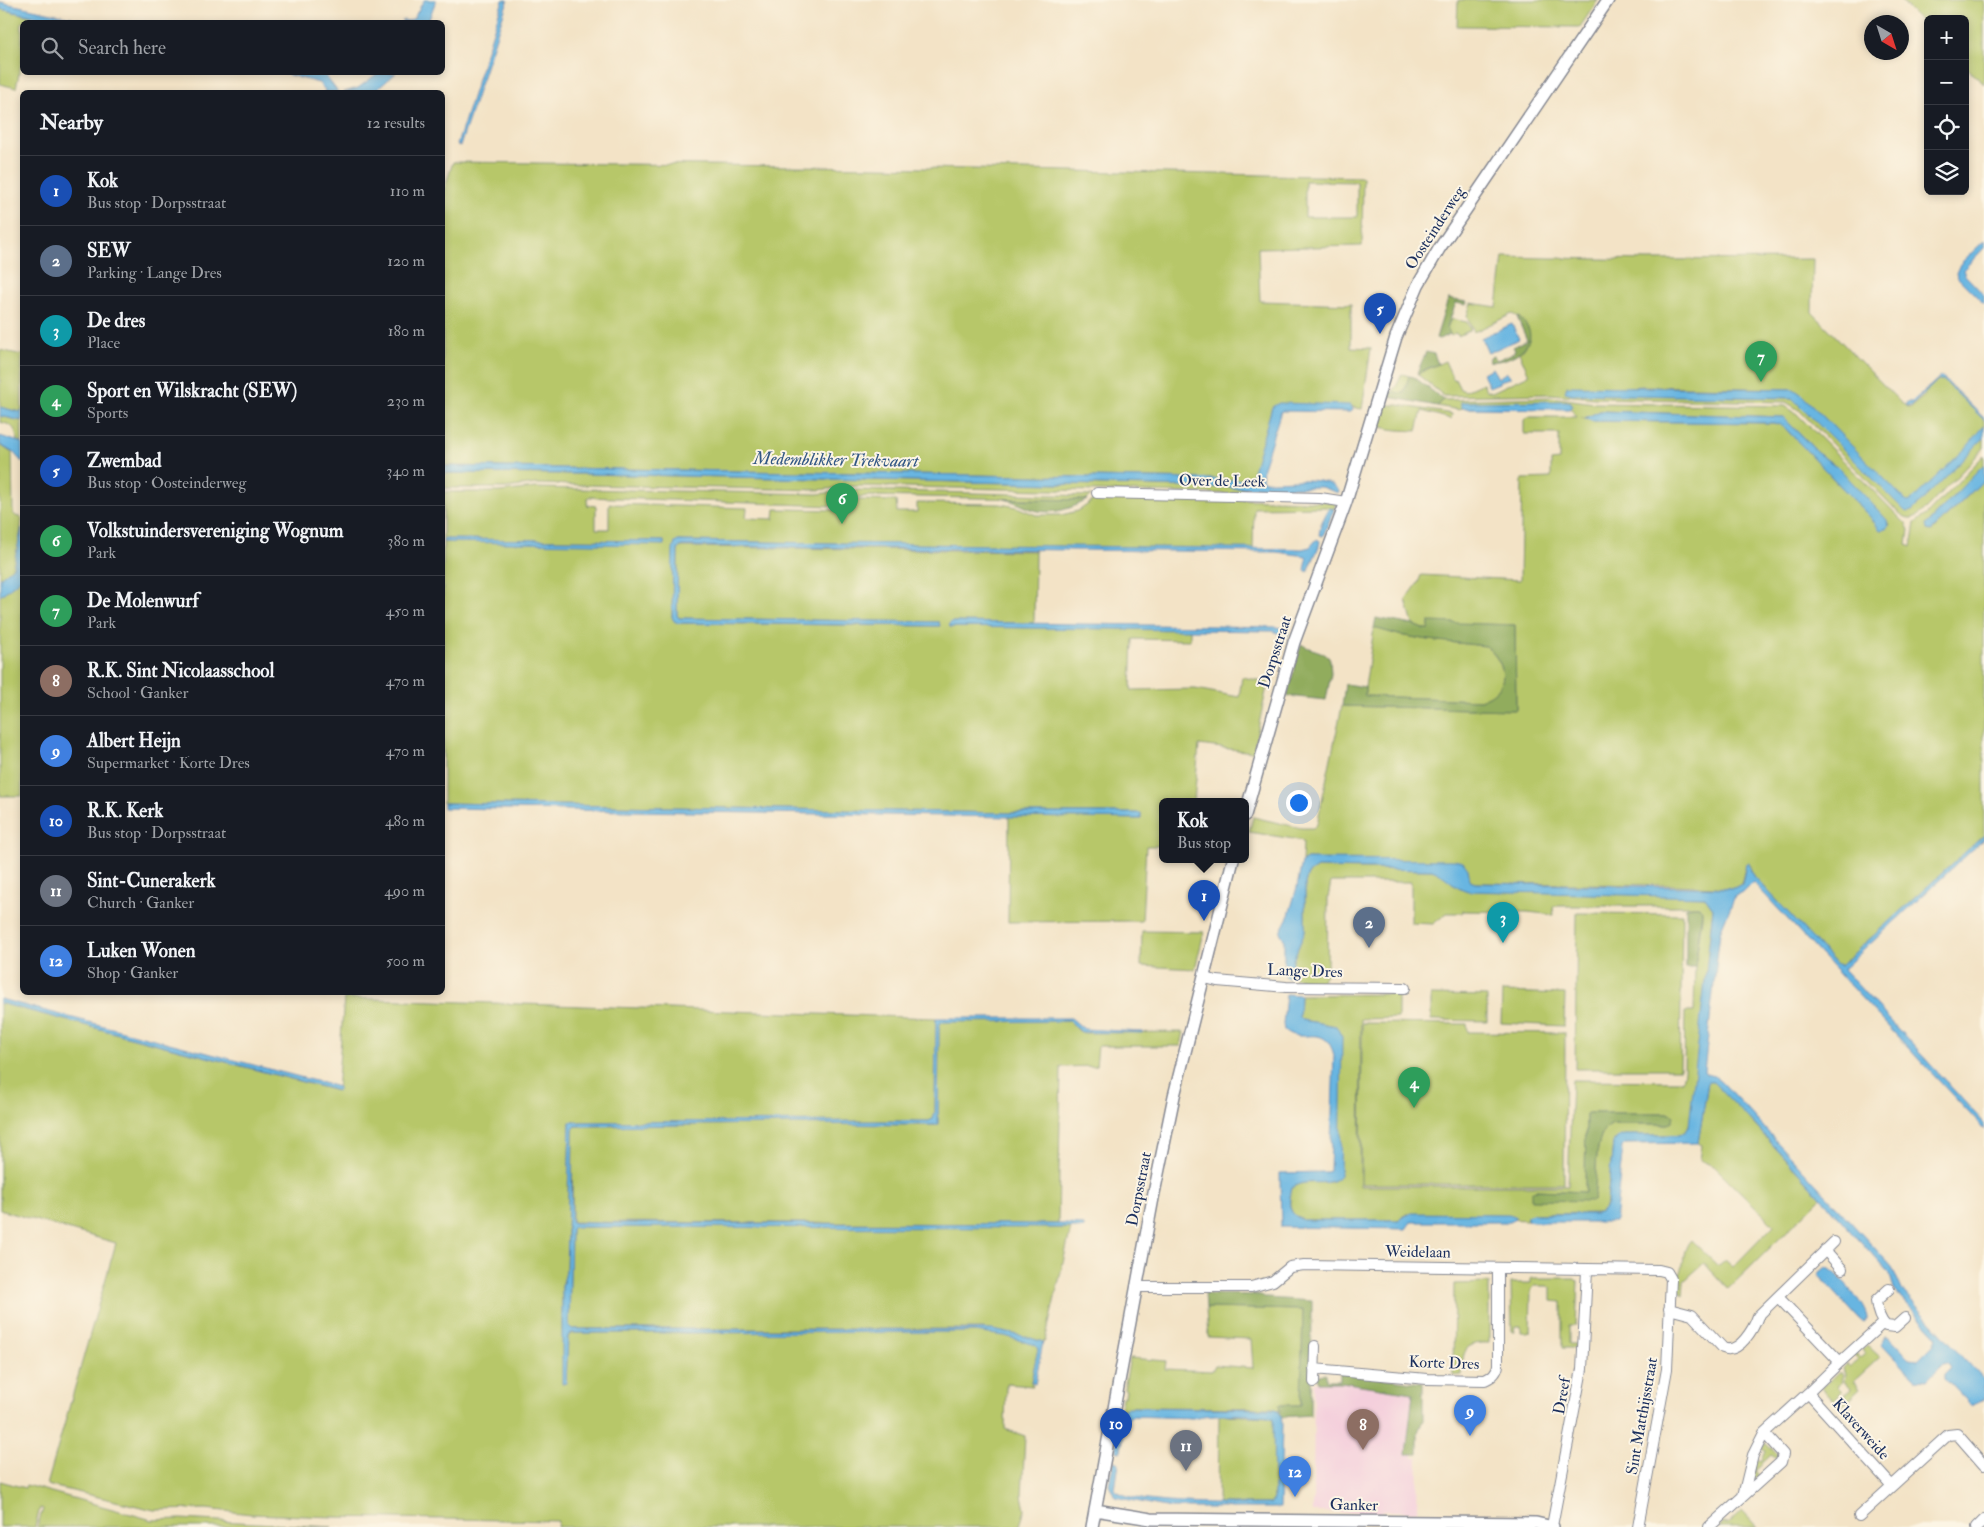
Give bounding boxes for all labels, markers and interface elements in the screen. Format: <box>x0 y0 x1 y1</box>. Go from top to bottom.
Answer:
north arrow <box>1864 15 1909 60</box>
map controls <box>1924 15 1969 195</box>
button: + <box>1924 15 1969 60</box>
search box <box>20 20 445 75</box>
icon: search <box>38 34 66 62</box>
text: Search here <box>78 36 166 60</box>
button: − <box>1924 60 1969 105</box>
button: locate <box>1924 105 1969 150</box>
text: Nearby <box>40 109 103 136</box>
text: 12 results <box>367 113 425 133</box>
button: layers <box>1924 150 1969 195</box>
text: Kok <box>87 169 118 193</box>
text: 1 <box>53 181 59 201</box>
text: 110 m <box>390 181 425 201</box>
street label: Oosteinderweg <box>1401 182 1470 273</box>
text: Bus stop · Dorpsstraat <box>87 193 226 213</box>
text: SEW <box>87 239 130 263</box>
text: 2 <box>52 251 60 271</box>
text: 120 m <box>387 251 425 271</box>
text: Parking · Lange Dres <box>87 263 222 283</box>
pin: 5 <box>1364 293 1396 334</box>
text: De dres <box>87 309 145 333</box>
text: 3 <box>53 321 59 341</box>
text: 180 m <box>388 321 425 341</box>
text: Place <box>87 333 120 353</box>
pin: 7 <box>1745 341 1777 382</box>
text: Sport en Wilskracht (SEW) <box>87 379 297 403</box>
text: 4 <box>52 391 60 411</box>
text: 230 m <box>387 391 425 411</box>
text: Sports <box>87 403 128 423</box>
water label: Medemblikker Trekvaart <box>752 447 920 473</box>
text: Zwembad <box>87 449 162 473</box>
text: 5 <box>52 461 60 481</box>
text: 340 m <box>386 461 425 481</box>
street label: Over de Leek <box>1179 470 1266 492</box>
text: Bus stop · Oosteinderweg <box>87 473 246 493</box>
pin: 6 <box>826 483 858 524</box>
text: Volkstuindersvereniging Wognum <box>87 519 344 543</box>
text: 6 <box>52 531 60 551</box>
text: 380 m <box>387 531 425 551</box>
text: Park <box>87 543 116 563</box>
text: De Molenwurf <box>87 589 199 613</box>
text: 7 <box>52 601 60 621</box>
text: 450 m <box>386 601 425 621</box>
text: Park <box>87 613 116 633</box>
street label: Dorpsstraat <box>1254 613 1297 691</box>
text: R.K. Sint Nicolaasschool <box>87 659 274 683</box>
text: 8 <box>52 671 60 691</box>
text: 470 m <box>385 671 425 691</box>
text: School · Ganker <box>87 683 188 703</box>
text: Albert Heijn <box>87 729 181 753</box>
text: 9 <box>52 741 60 761</box>
text: 470 m <box>385 741 425 761</box>
text: Supermarket · Korte Dres <box>87 753 250 773</box>
your location <box>1286 790 1312 816</box>
popup <box>1159 798 1249 863</box>
text: R.K. Kerk <box>87 799 163 823</box>
text: Kok <box>1177 809 1208 833</box>
text: 10 <box>49 811 63 831</box>
text: 480 m <box>385 811 425 831</box>
text: Bus stop · Dorpsstraat <box>87 823 226 843</box>
text: Bus stop <box>1177 833 1231 853</box>
text: Sint-Cunerakerk <box>87 869 216 893</box>
pin: 1 <box>1188 880 1220 921</box>
text: 11 <box>50 881 62 901</box>
text: 490 m <box>384 881 425 901</box>
text: Church · Ganker <box>87 893 194 913</box>
pin: 3 <box>1487 902 1519 943</box>
pin: 2 <box>1353 907 1385 948</box>
text: Luken Wonen <box>87 939 195 963</box>
text: 12 <box>49 951 63 971</box>
text: 500 m <box>386 951 425 971</box>
street label: Lange Dres <box>1267 960 1343 982</box>
text: Shop · Ganker <box>87 963 178 983</box>
pin: 4 <box>1398 1067 1430 1108</box>
street label: Dorpsstraat <box>1122 1150 1157 1228</box>
street label: Weidelaan <box>1384 1241 1451 1263</box>
street label: Korte Dres <box>1408 1352 1480 1374</box>
street label: Sint Matthijsstraat <box>1622 1356 1662 1476</box>
street label: Dreef <box>1549 1373 1576 1416</box>
street label: Klaverweide <box>1828 1394 1894 1464</box>
pin: 9 <box>1454 1395 1486 1436</box>
pin: 10 <box>1100 1408 1132 1449</box>
pin: 8 <box>1347 1409 1379 1450</box>
pin: 11 <box>1170 1430 1202 1471</box>
pin: 12 <box>1279 1456 1311 1497</box>
street label: Ganker <box>1330 1495 1378 1515</box>

